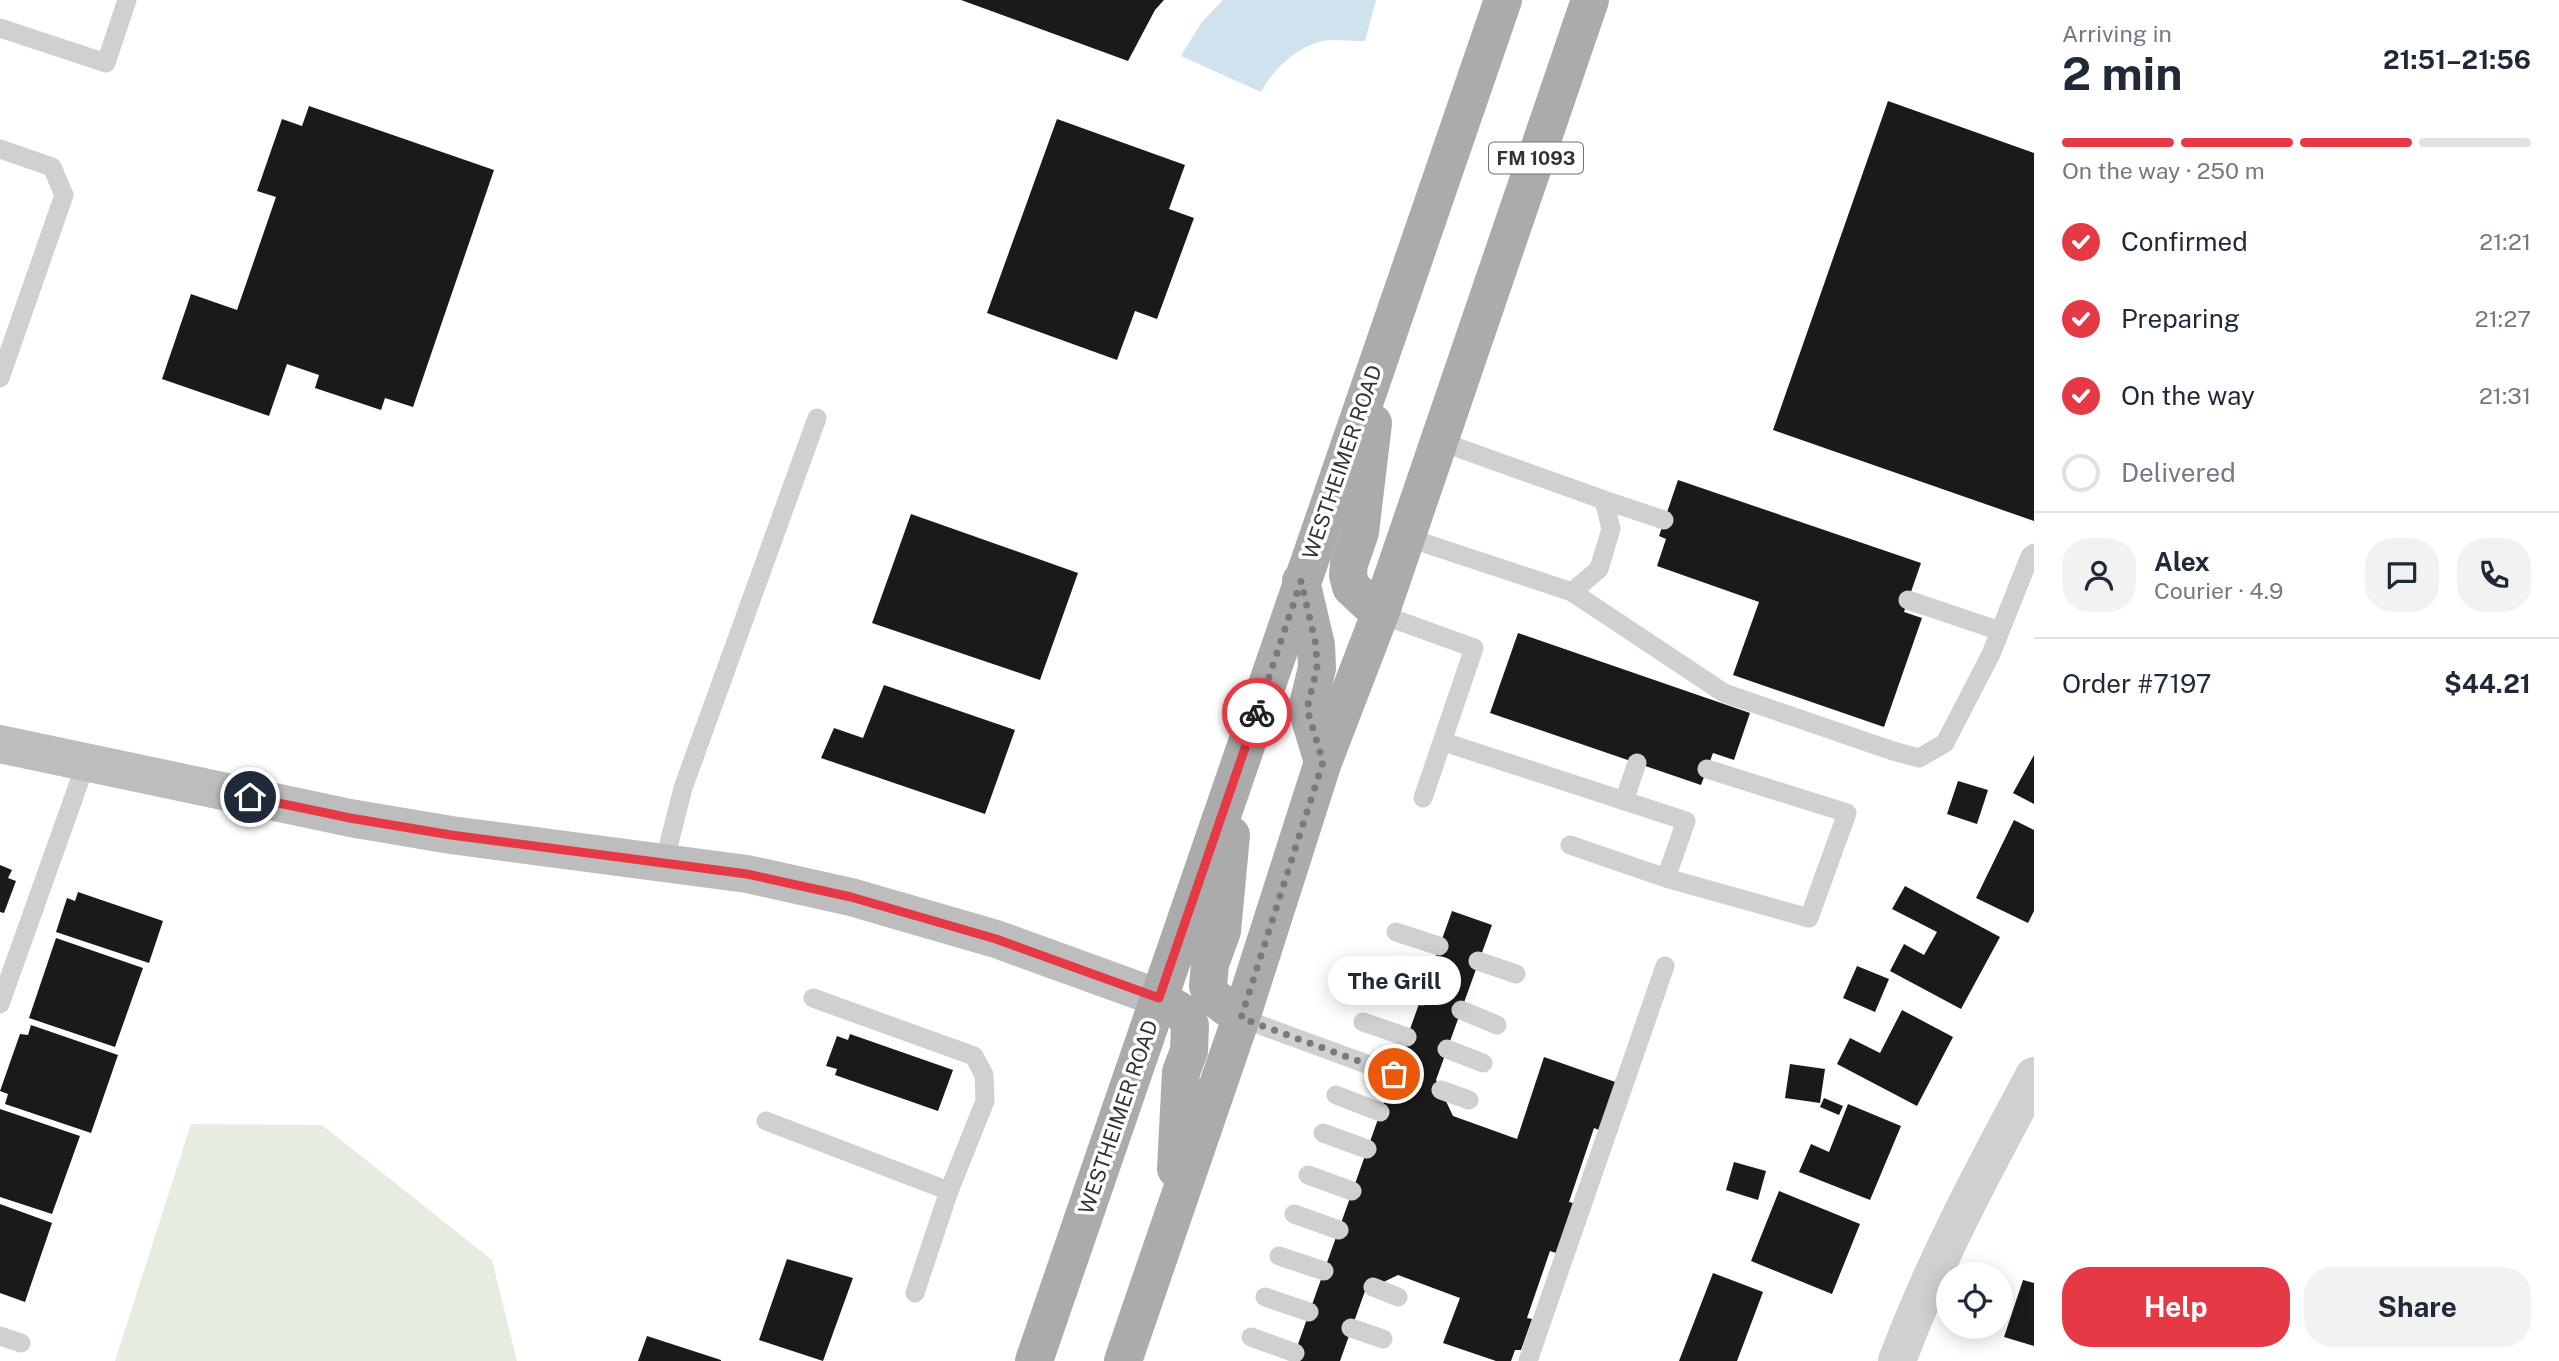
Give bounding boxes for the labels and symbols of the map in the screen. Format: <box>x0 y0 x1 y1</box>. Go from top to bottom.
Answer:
road number: FM 1093 <box>1489 142 1583 174</box>
street label: WESTHEIMER ROAD <box>1297 362 1387 562</box>
courier <box>1222 678 1292 748</box>
pin <box>220 767 280 827</box>
callout: The Grill <box>1328 955 1460 1004</box>
street label: WESTHEIMER ROAD <box>1073 1017 1163 1217</box>
pin <box>1364 1044 1424 1104</box>

